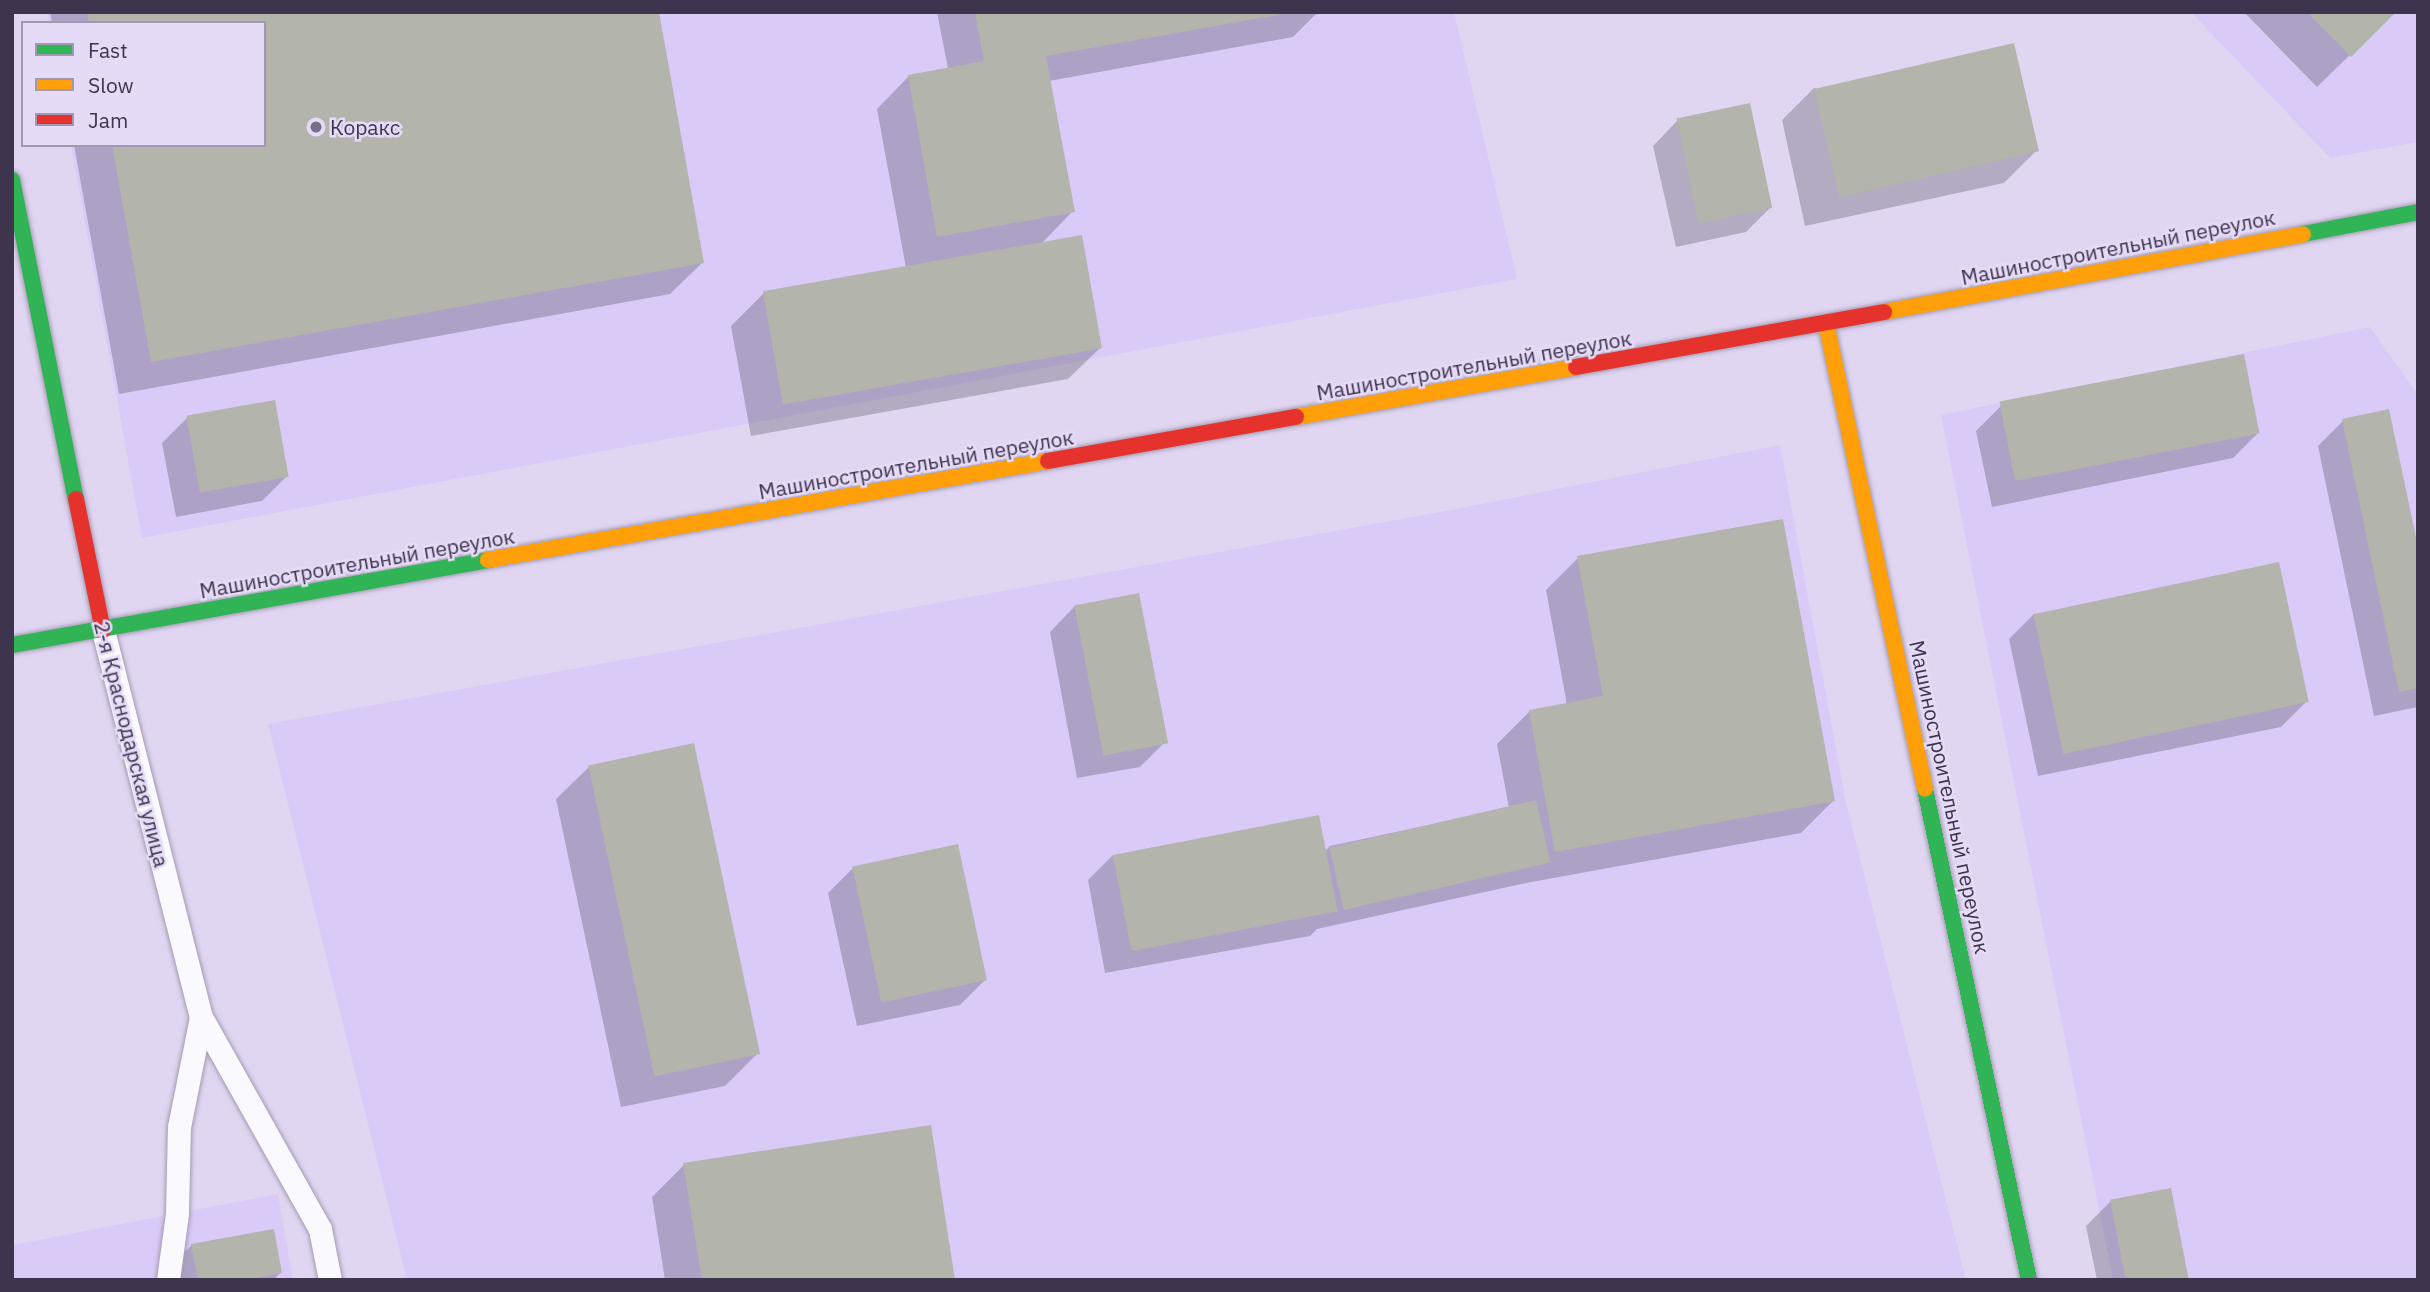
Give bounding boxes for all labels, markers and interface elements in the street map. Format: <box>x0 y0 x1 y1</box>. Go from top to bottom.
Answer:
legend <box>21 21 266 147</box>
text: Fast <box>88 36 128 64</box>
text: Slow <box>88 71 134 99</box>
text: Jam <box>88 106 128 134</box>
place label: Коракс <box>330 114 400 140</box>
marker: Коракс <box>308 119 324 135</box>
street label: Машиностроительный переулок <box>1959 204 2277 290</box>
street label: Машиностроительный переулок <box>1314 325 1634 405</box>
street label: Машиностроительный переулок <box>756 424 1076 504</box>
street label: Машиностроительный переулок <box>197 523 517 603</box>
street label: 2-я Краснодарская улица <box>89 618 175 870</box>
street label: Машиностроительный переулок <box>1904 638 1996 956</box>

